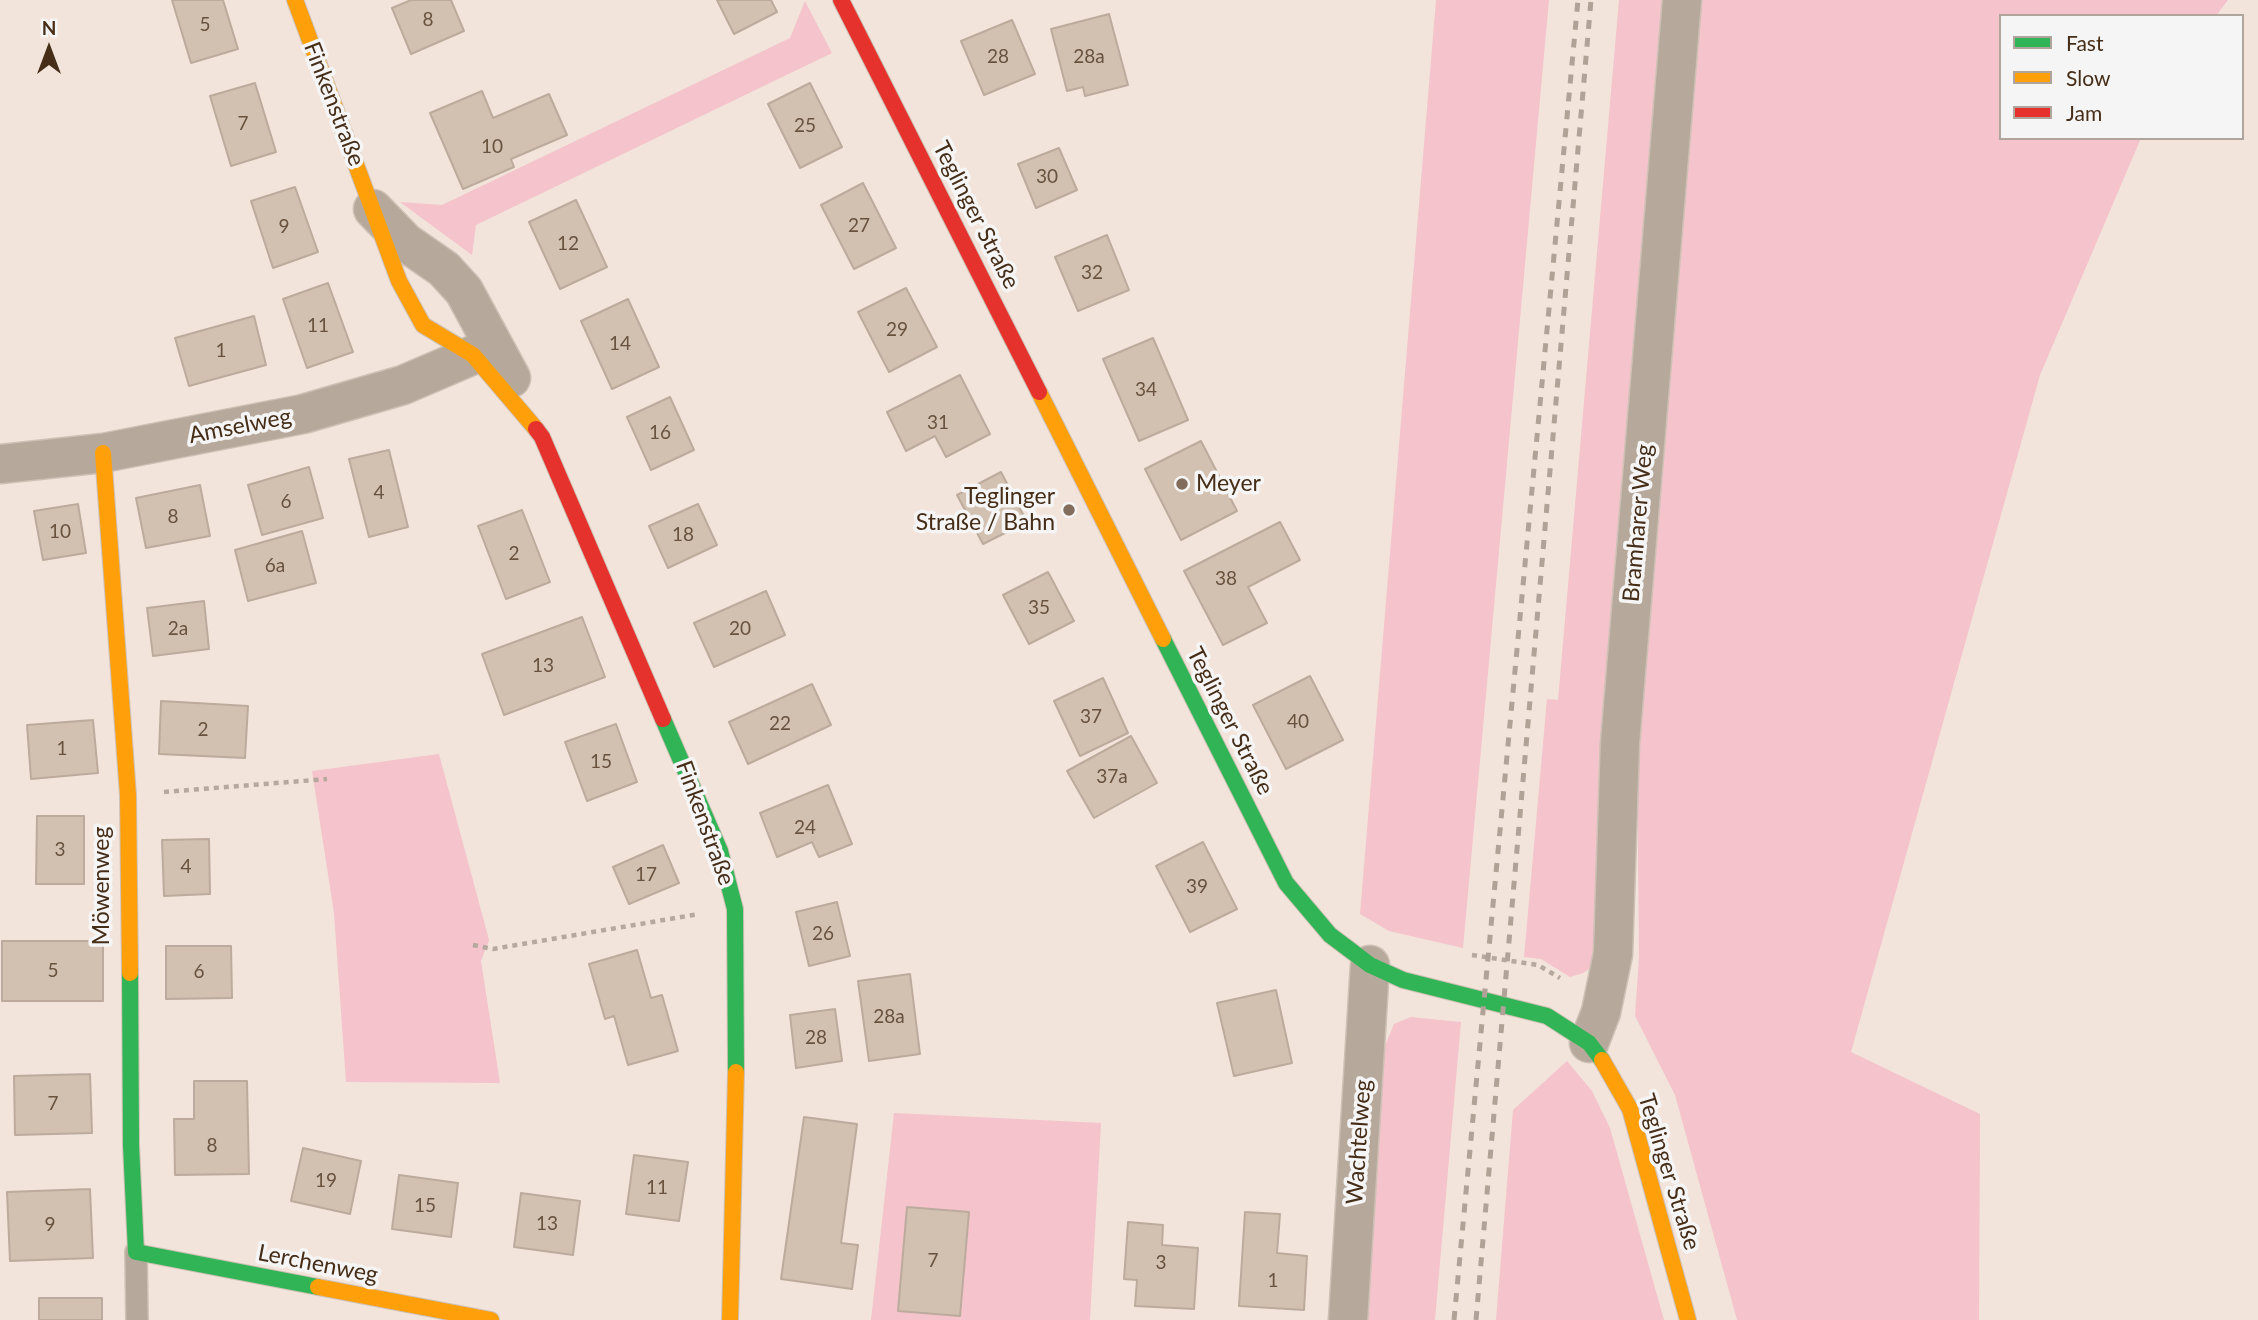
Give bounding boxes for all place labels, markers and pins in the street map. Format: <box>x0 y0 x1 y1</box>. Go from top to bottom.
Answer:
place label: Meyer <box>1196 470 1261 498</box>
marker: Meyer <box>1174 476 1190 492</box>
place label: Teglinger Straße / Bahn <box>916 483 1055 537</box>
marker: Teglinger Straße / Bahn <box>1061 502 1077 518</box>

